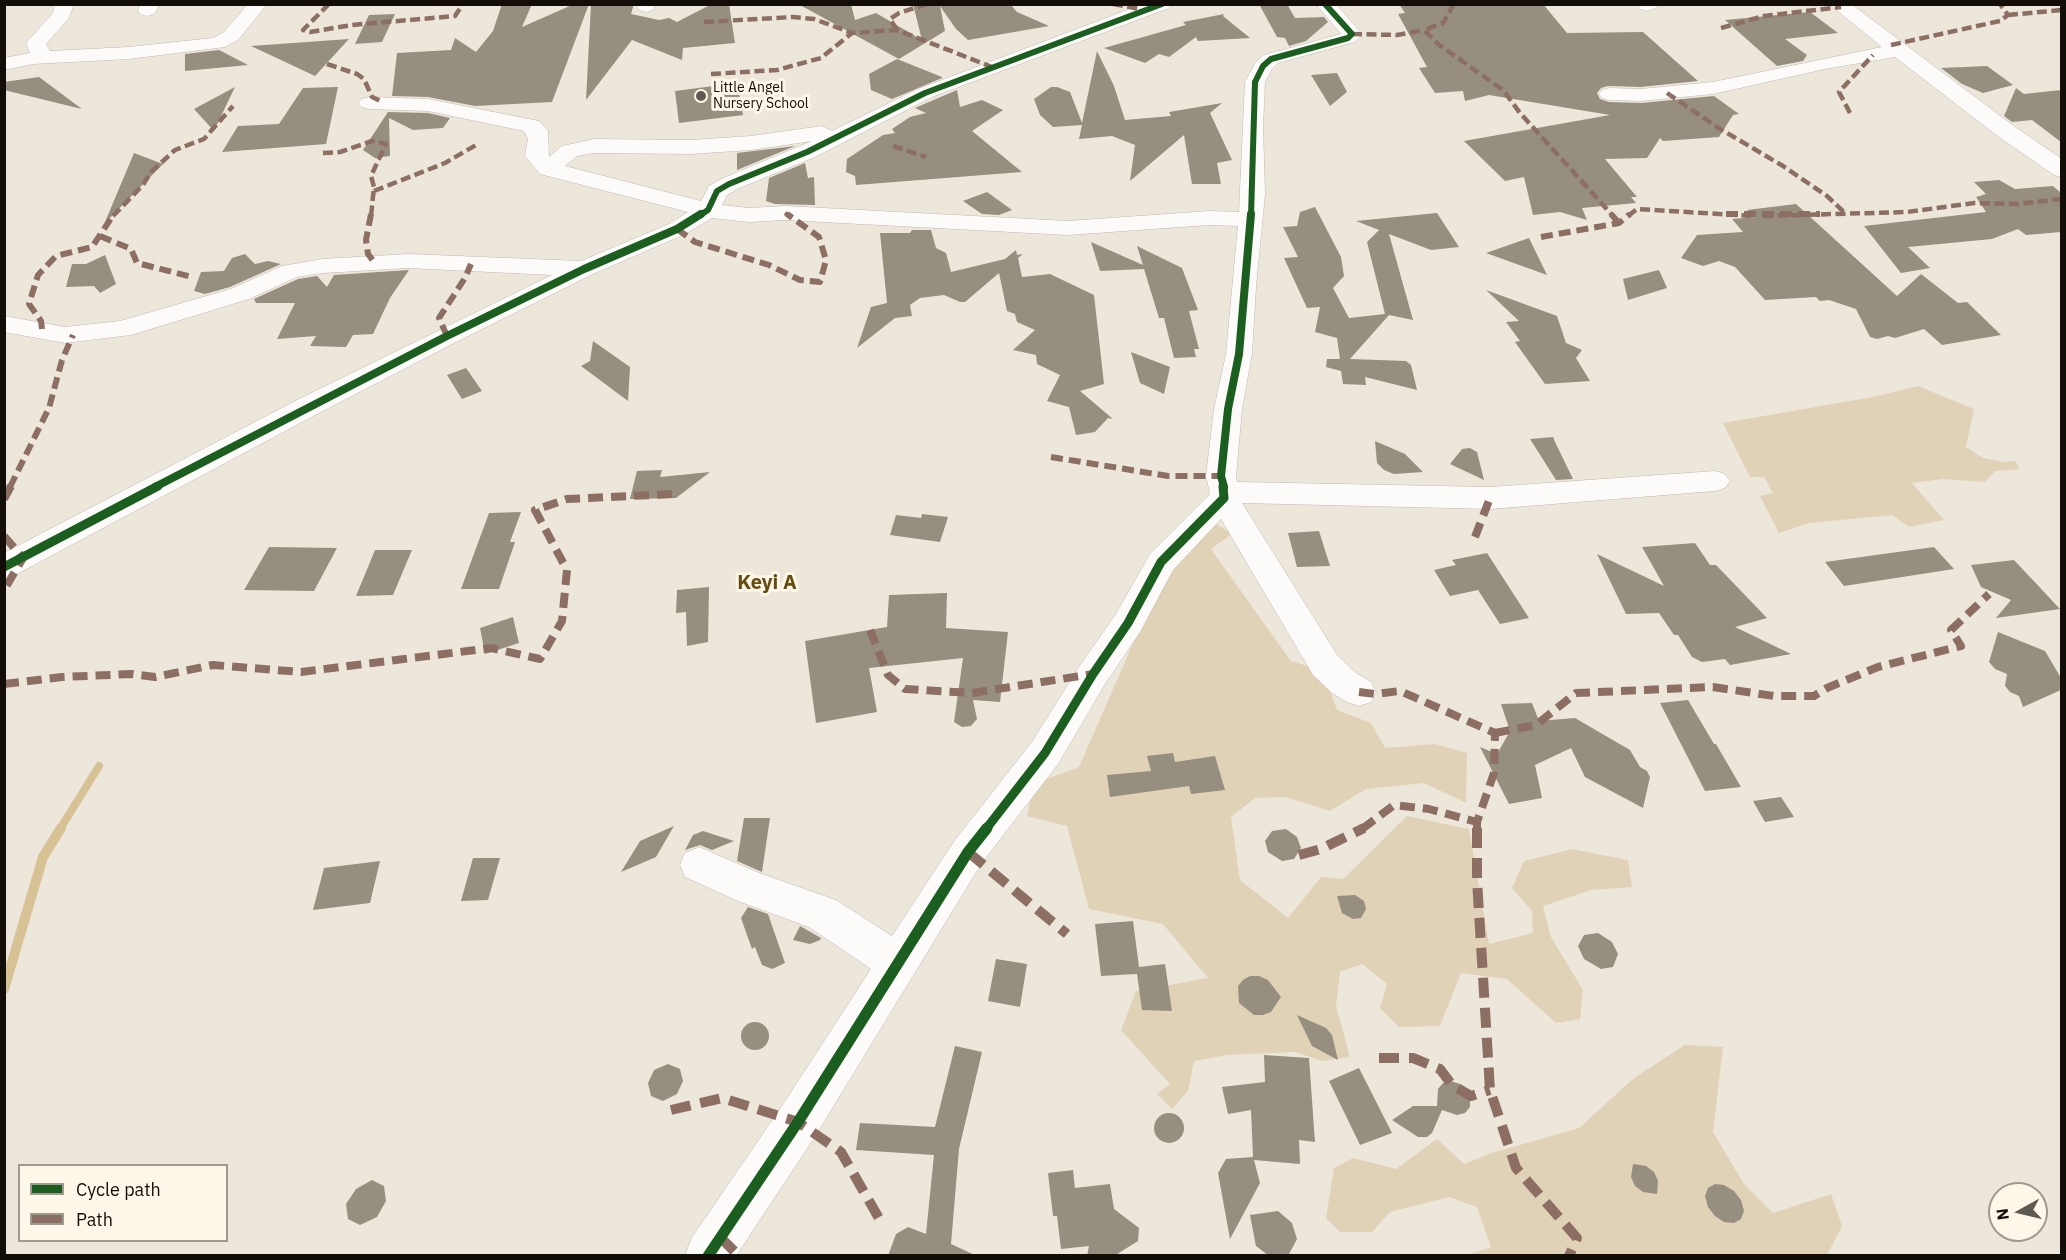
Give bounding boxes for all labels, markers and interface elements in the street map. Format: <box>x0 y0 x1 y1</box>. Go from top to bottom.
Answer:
place label: Little Angel Nursery School <box>713 80 809 112</box>
marker: Little Angel Nursery School <box>694 89 708 103</box>
district label: Keyi A <box>737 571 797 595</box>
legend <box>18 1164 228 1242</box>
text: Cycle path <box>76 1178 161 1201</box>
north arrow <box>1988 1182 2048 1242</box>
text: N <box>1991 1207 2013 1221</box>
text: Path <box>76 1208 113 1231</box>

